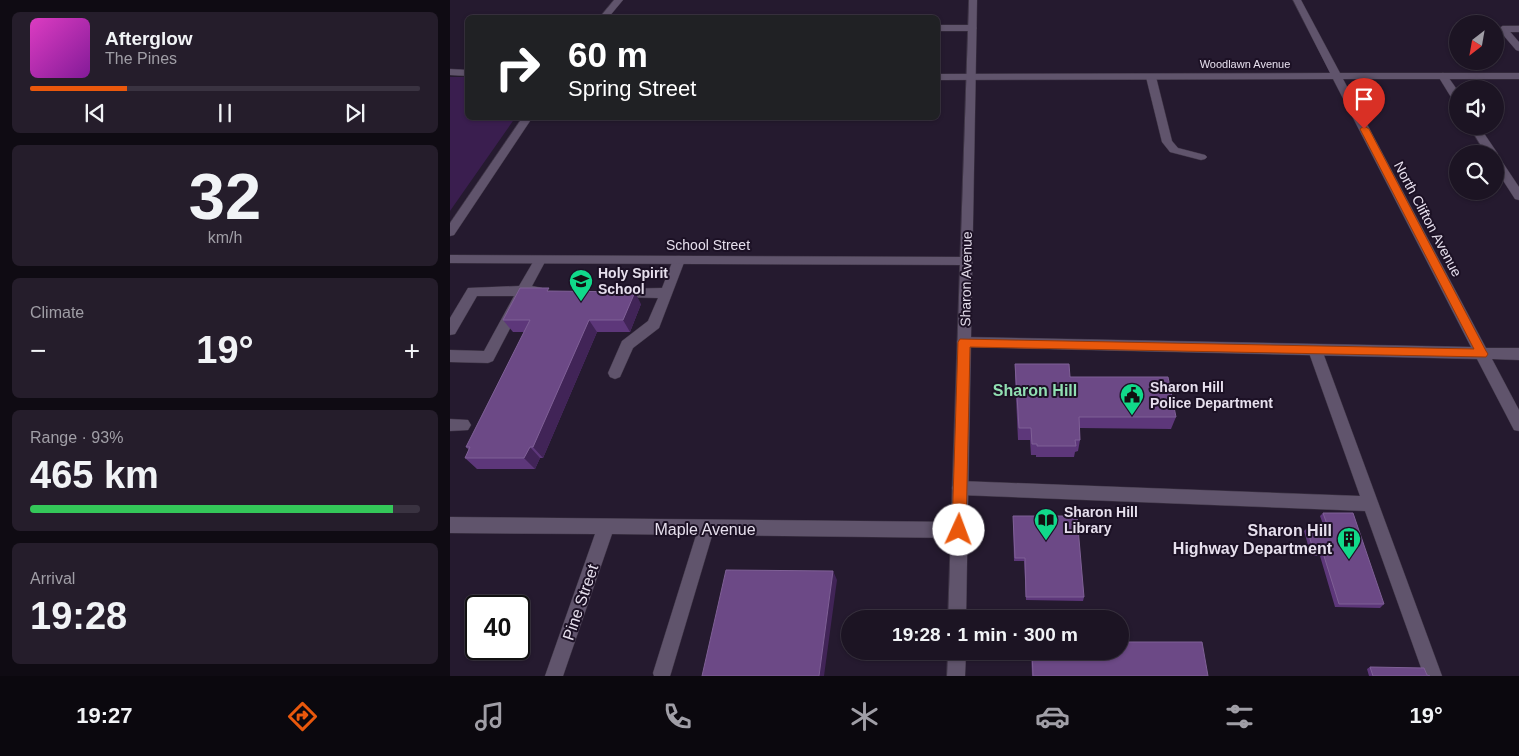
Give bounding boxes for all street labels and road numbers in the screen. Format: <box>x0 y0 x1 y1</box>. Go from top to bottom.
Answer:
street label: Woodlawn Avenue <box>1200 58 1290 70</box>
street label: North Clifton Avenue <box>1391 159 1465 280</box>
street label: Sharon Avenue <box>957 231 975 327</box>
street label: School Street <box>666 237 750 253</box>
street label: Maple Avenue <box>654 521 756 538</box>
street label: Pine Street <box>560 561 602 642</box>

